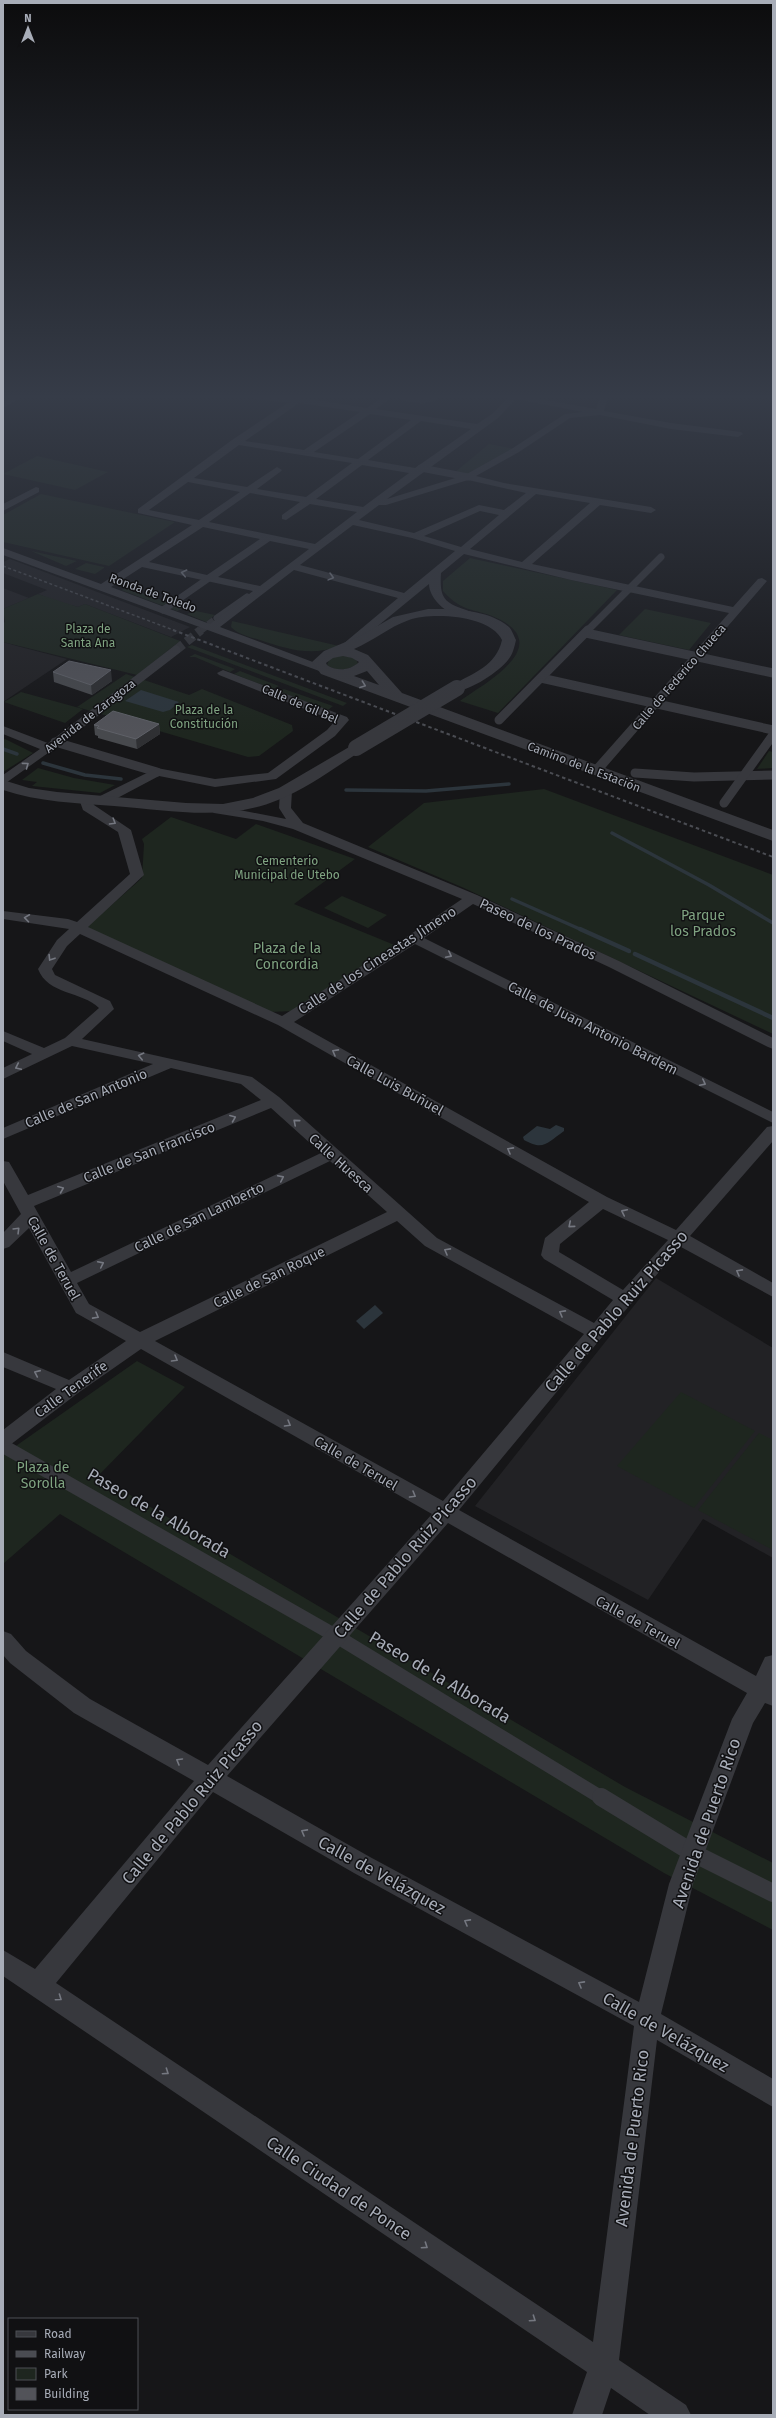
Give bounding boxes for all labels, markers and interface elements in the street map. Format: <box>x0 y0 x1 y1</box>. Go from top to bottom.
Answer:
north arrow <box>8 8 48 48</box>
text: N <box>24 12 32 25</box>
one-way arrow <box>180 569 187 577</box>
street label: Ronda de Toledo <box>108 571 198 615</box>
one-way arrow <box>328 572 335 581</box>
street label: Calle de Federico Chueca <box>629 621 729 733</box>
park label: Plaza de Santa Ana <box>61 622 115 650</box>
street label: Avenida de Zaragoza <box>42 676 138 756</box>
one-way arrow <box>359 680 366 688</box>
street label: Calle de Gil Bel <box>260 682 341 727</box>
park label: Plaza de la Constitución <box>170 703 238 731</box>
street label: Camino de la Estación <box>525 739 643 795</box>
one-way arrow <box>22 763 29 770</box>
one-way arrow <box>109 818 116 825</box>
park label: Cementerio Municipal de Utebo <box>234 854 340 882</box>
street label: Paseo de los Prados <box>477 895 599 964</box>
street label: Calle de los Cineastas Jimeno <box>295 903 460 1018</box>
park label: Parque los Prados <box>670 907 736 940</box>
one-way arrow <box>24 914 30 923</box>
park label: Plaza de la Concordia <box>253 940 321 973</box>
one-way arrow <box>444 950 452 958</box>
one-way arrow <box>48 954 55 961</box>
street label: Calle de Juan Antonio Bardem <box>505 978 681 1079</box>
one-way arrow <box>332 1049 340 1056</box>
street label: Calle Luis Buñuel <box>343 1052 446 1119</box>
one-way arrow <box>138 1053 144 1061</box>
one-way arrow <box>15 1062 22 1070</box>
street label: Calle de San Antonio <box>23 1065 150 1132</box>
one-way arrow <box>698 1078 706 1085</box>
one-way arrow <box>230 1114 237 1122</box>
street label: Calle de San Francisco <box>81 1118 217 1187</box>
one-way arrow <box>293 1119 300 1126</box>
street label: Calle Huesca <box>305 1130 376 1197</box>
one-way arrow <box>507 1147 514 1154</box>
one-way arrow <box>277 1175 285 1183</box>
street label: Calle de San Lamberto <box>132 1179 267 1256</box>
one-way arrow <box>58 1185 65 1193</box>
one-way arrow <box>621 1209 628 1217</box>
street label: Calle de Teruel <box>23 1213 84 1303</box>
one-way arrow <box>568 1221 575 1228</box>
street label: Calle de Pablo Ruiz Picasso <box>540 1226 692 1397</box>
one-way arrow <box>12 1227 20 1235</box>
street label: Calle de San Roque <box>211 1243 328 1312</box>
one-way arrow <box>444 1248 452 1256</box>
one-way arrow <box>97 1261 104 1269</box>
one-way arrow <box>736 1269 743 1277</box>
one-way arrow <box>92 1311 99 1318</box>
one-way arrow <box>558 1311 566 1318</box>
one-way arrow <box>171 1355 178 1362</box>
street label: Calle Tenerife <box>31 1357 111 1422</box>
one-way arrow <box>34 1370 42 1378</box>
one-way arrow <box>284 1419 291 1426</box>
street label: Calle de Teruel <box>311 1433 401 1494</box>
park label: Plaza de Sorolla <box>17 1459 69 1492</box>
street label: Paseo de la Alborada <box>84 1464 234 1563</box>
street label: Calle de Pablo Ruiz Picasso <box>329 1472 481 1643</box>
one-way arrow <box>409 1490 416 1497</box>
street label: Calle de Teruel <box>593 1592 683 1653</box>
street label: Paseo de la Alborada <box>365 1627 514 1728</box>
street label: Calle de Pablo Ruiz Picasso <box>118 1716 267 1889</box>
street label: Avenida de Puerto Rico <box>668 1736 745 1911</box>
one-way arrow <box>176 1759 183 1766</box>
one-way arrow <box>301 1829 309 1836</box>
street label: Calle de Velázquez <box>314 1832 449 1919</box>
one-way arrow <box>464 1919 471 1927</box>
one-way arrow <box>578 1982 586 1989</box>
street label: Calle de Velázquez <box>599 1988 733 2077</box>
one-way arrow <box>55 1993 62 2001</box>
street label: Avenida de Puerto Rico <box>611 2048 654 2228</box>
one-way arrow <box>162 2067 169 2075</box>
street label: Calle Ciudad de Ponce <box>262 2132 415 2245</box>
one-way arrow <box>421 2241 428 2249</box>
one-way arrow <box>529 2314 536 2322</box>
legend <box>8 2318 138 2410</box>
text: Road <box>44 2327 72 2341</box>
text: Railway <box>44 2347 85 2361</box>
text: Park <box>44 2367 68 2381</box>
text: Building <box>44 2387 90 2401</box>

